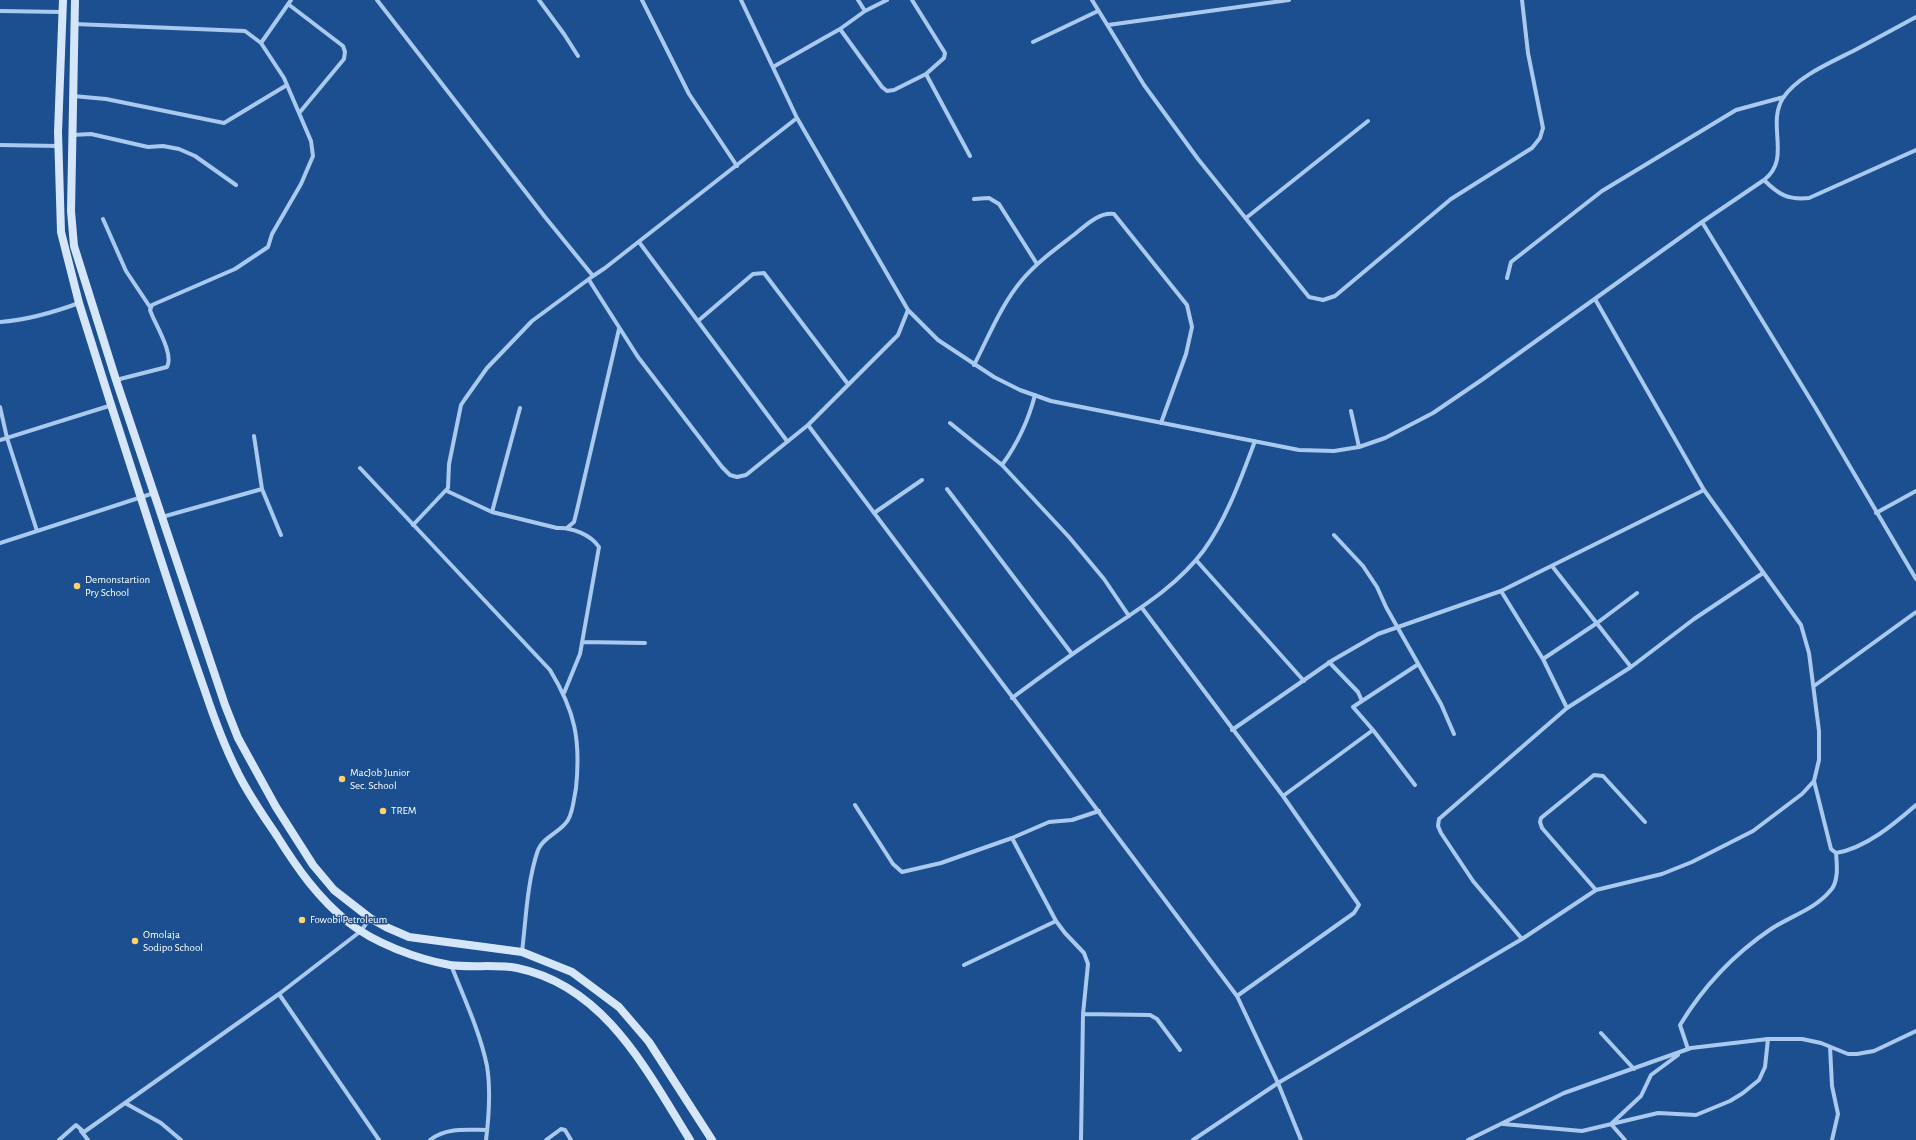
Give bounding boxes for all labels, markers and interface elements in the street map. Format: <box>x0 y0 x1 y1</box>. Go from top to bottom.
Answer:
place label: Demonstartion Pry School <box>85 573 150 599</box>
marker: Demonstartion Pry School <box>72 581 82 591</box>
place label: MacJob Junior Sec. School <box>350 766 410 792</box>
marker: MacJob Junior Sec. School <box>337 774 347 784</box>
place label: TREM <box>391 804 416 818</box>
marker: TREM <box>378 806 388 816</box>
place label: Fowobi Petroleum <box>310 913 387 927</box>
marker: Fowobi Petroleum <box>297 915 307 925</box>
place label: Omolaja Sodipo School <box>143 928 203 954</box>
marker: Omolaja Sodipo School <box>130 936 140 946</box>

